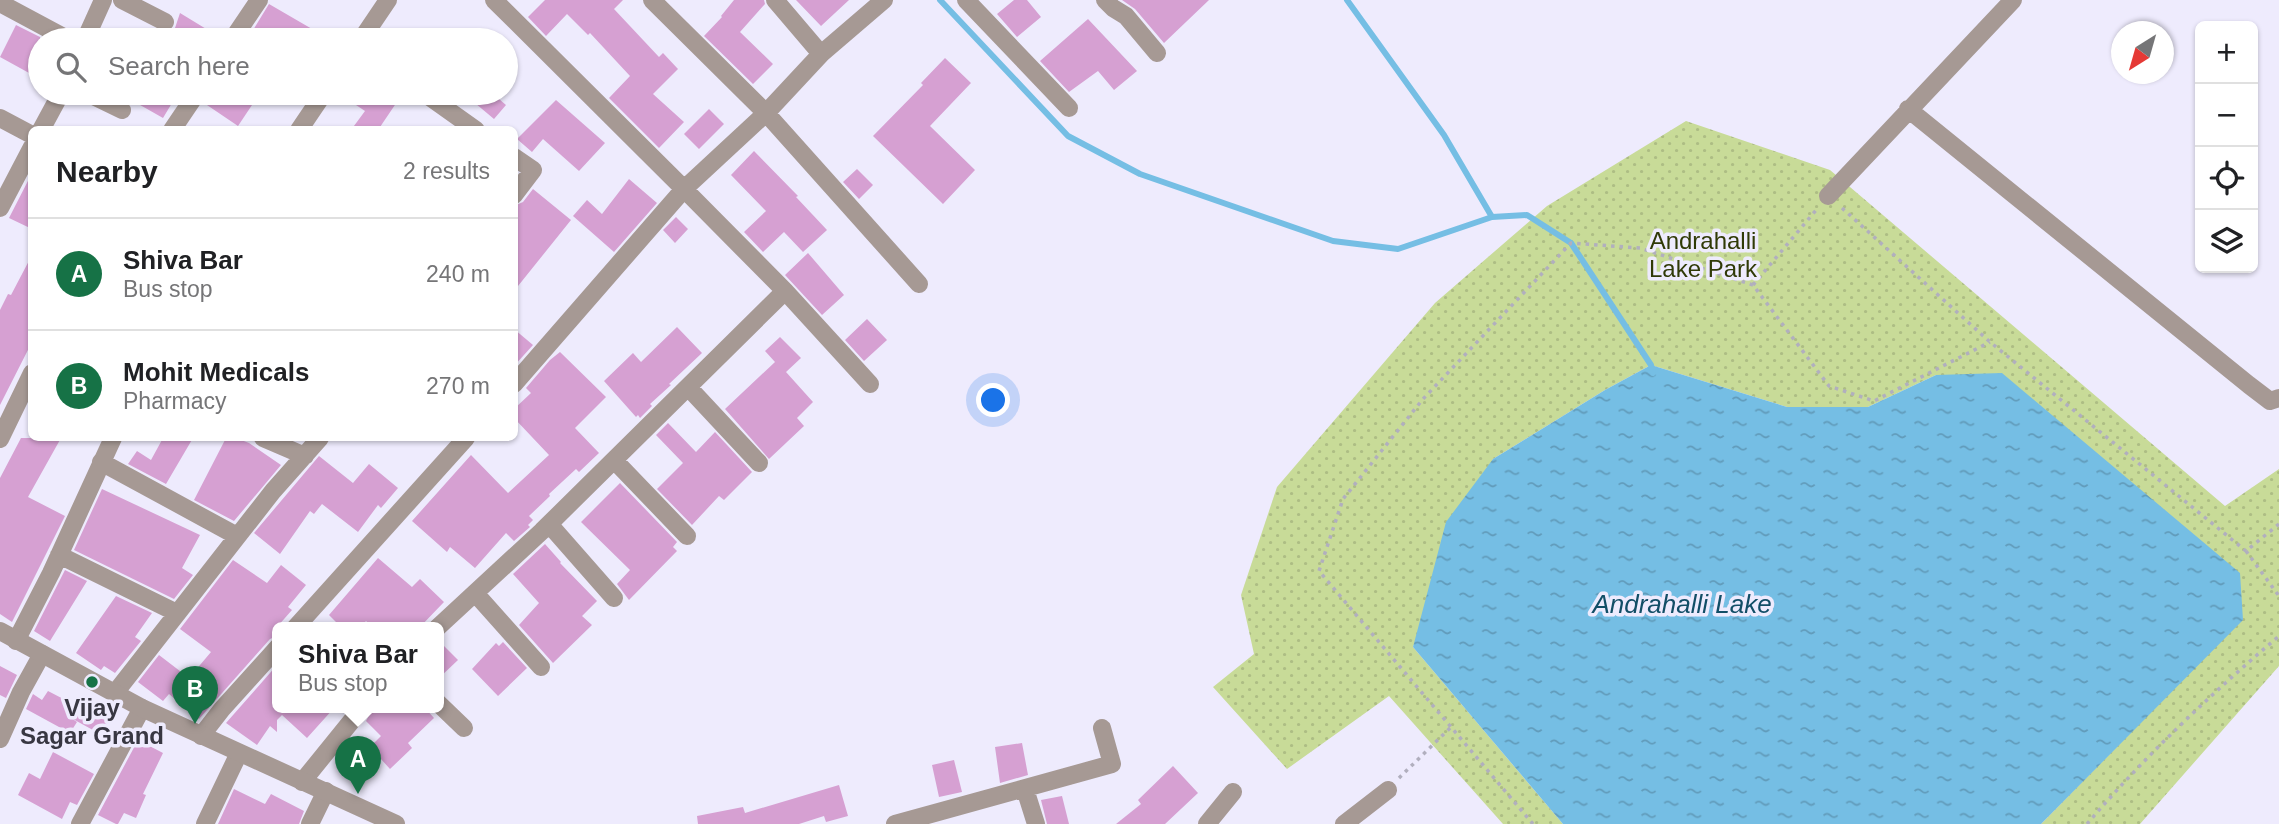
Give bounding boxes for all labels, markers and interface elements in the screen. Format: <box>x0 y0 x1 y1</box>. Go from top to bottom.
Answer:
north arrow <box>2111 21 2174 84</box>
map controls <box>2195 21 2258 273</box>
button: + <box>2195 21 2258 84</box>
search box <box>28 28 518 105</box>
icon: search <box>52 48 90 86</box>
text: Search here <box>108 51 250 81</box>
button: − <box>2195 84 2258 147</box>
button: locate <box>2195 147 2258 210</box>
text: Nearby <box>56 155 158 188</box>
text: 2 results <box>403 158 490 184</box>
button: layers <box>2195 210 2258 273</box>
park label: Andrahalli Lake Park <box>1649 227 1758 282</box>
text: Shiva Bar <box>123 245 243 275</box>
text: A <box>71 261 87 287</box>
text: 240 m <box>426 261 490 287</box>
text: Bus stop <box>123 276 213 302</box>
text: Mohit Medicals <box>123 357 309 387</box>
text: B <box>71 373 87 399</box>
text: 270 m <box>426 373 490 399</box>
your location <box>976 383 1010 417</box>
text: Pharmacy <box>123 388 227 414</box>
water label: Andrahalli Lake <box>1590 589 1772 619</box>
popup <box>272 622 444 713</box>
text: Shiva Bar <box>298 639 418 669</box>
pin: B <box>172 666 218 724</box>
text: Bus stop <box>298 670 388 696</box>
marker: Vijay Sagar Grand <box>84 674 100 690</box>
place label: Vijay Sagar Grand <box>20 694 164 749</box>
pin: A <box>335 736 381 794</box>

